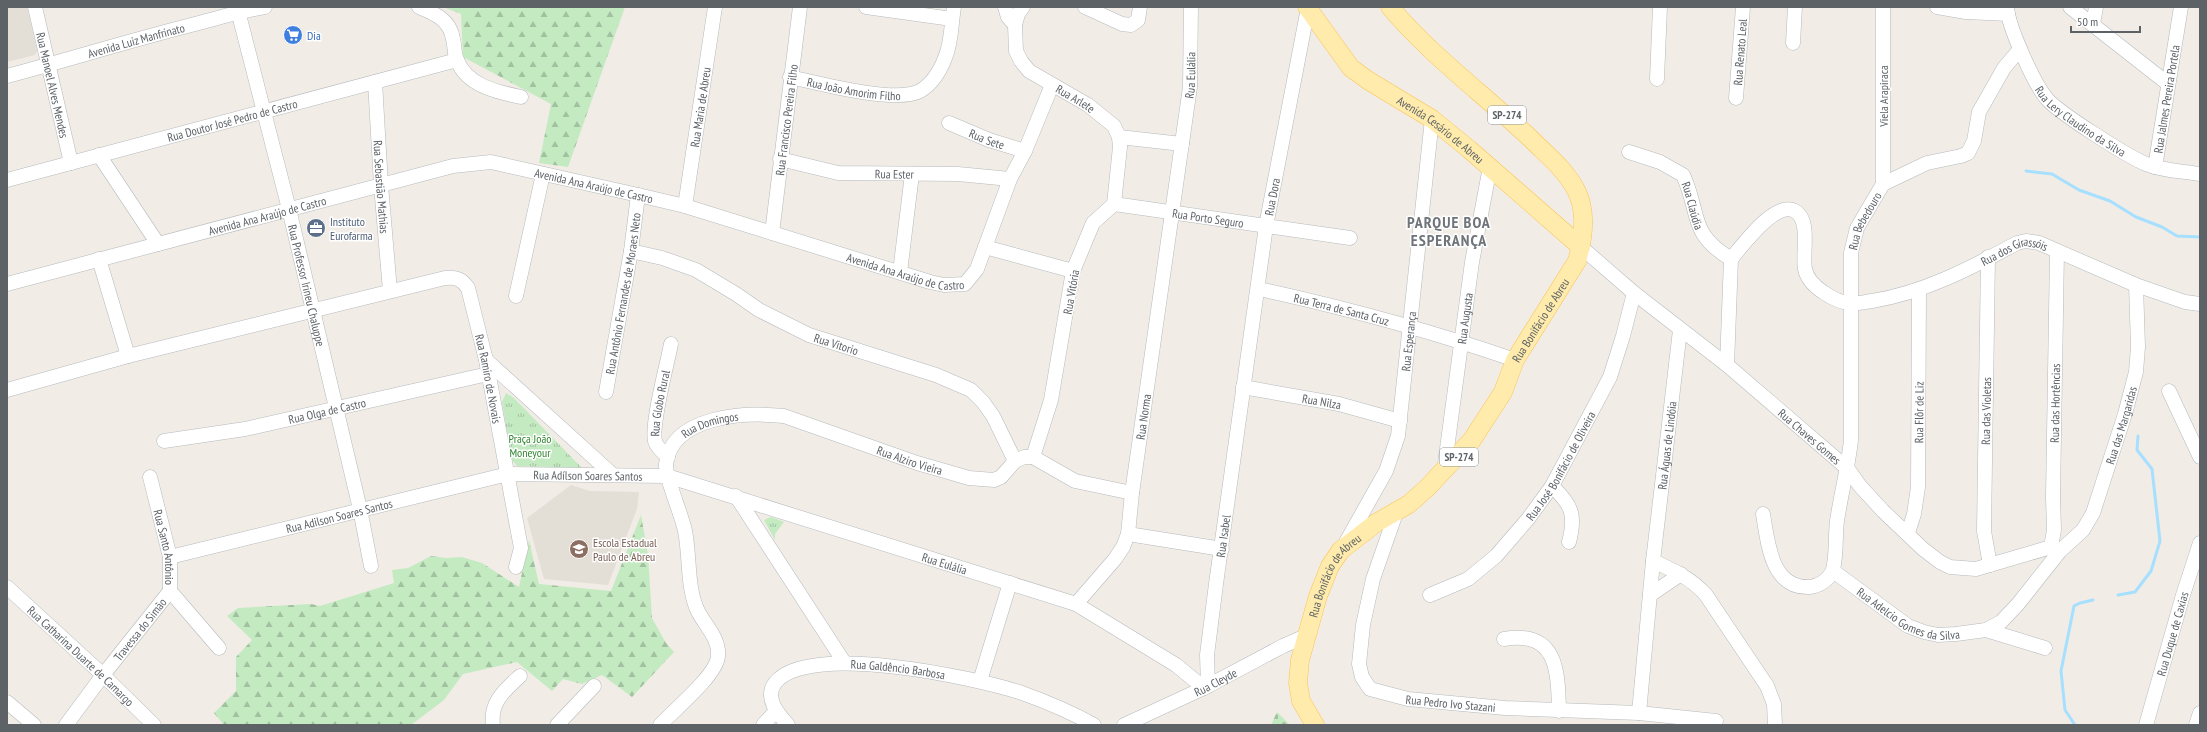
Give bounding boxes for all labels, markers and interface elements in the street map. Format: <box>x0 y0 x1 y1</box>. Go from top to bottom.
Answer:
scale bar <box>2071 8 2140 34</box>
text: 50 m <box>2077 14 2098 29</box>
street label: Rua Renato Leal <box>1729 18 1750 86</box>
street label: Avenida Luiz Manfrinato <box>86 20 186 61</box>
supermarket icon: Dia <box>282 24 304 46</box>
place label: Dia <box>307 28 321 43</box>
street label: Rua Manoel Alves Mendes <box>34 31 72 139</box>
street label: Rua Jalmes Pereira Portela <box>2150 43 2182 154</box>
street label: Rua Eulália <box>1181 52 1198 99</box>
street label: Rua Francisco Pereira Filho <box>772 63 800 176</box>
street label: Viela Arapiraca <box>1876 65 1891 128</box>
street label: Rua Maria de Abreu <box>686 66 713 148</box>
street label: Rua João Amorim Filho <box>806 74 901 103</box>
street label: Rua Arlete <box>1053 81 1098 115</box>
street label: Rua Lery Claudino da Silva <box>2032 83 2129 159</box>
street label: Avenida Cesário de Abreu <box>1394 92 1487 166</box>
street label: Rua Doutor José Pedro de Castro <box>165 95 299 144</box>
road number: SP-274 <box>1488 106 1526 124</box>
street label: Rua Sete <box>967 125 1006 152</box>
street label: Rua Sebastião Mathias <box>371 140 393 234</box>
street label: Avenida Ana Araújo de Castro <box>533 165 655 206</box>
street label: Rua Ester <box>875 166 915 181</box>
street label: Rua Dora <box>1261 176 1283 217</box>
street label: Rua Claúdia <box>1679 179 1707 232</box>
street label: Rua Bebedouro <box>1845 189 1884 251</box>
street label: Avenida Ana Araújo de Castro <box>207 192 328 238</box>
street label: Rua Porto Seguro <box>1171 205 1245 230</box>
street label: Rua Antônio Fernandes de Moraes Neto <box>602 212 643 375</box>
district label: PARQUE BOA ESPERANÇA <box>1407 212 1491 250</box>
place label: Instituto Eurofarma <box>330 214 373 243</box>
office icon: Instituto Eurofarma <box>305 217 327 239</box>
street label: Rua Professor Irineu Chaluppe <box>285 223 329 348</box>
street label: Rua dos Girassóis <box>1978 233 2051 269</box>
street label: Avenida Ana Araújo de Castro <box>845 249 965 293</box>
street label: Rua Vitória <box>1060 268 1082 316</box>
street label: Rua Bonifácio de Abreu <box>1508 275 1572 365</box>
street label: Rua Terra de Santa Cruz <box>1292 290 1391 328</box>
street label: Rua Augusta <box>1454 292 1475 345</box>
street label: Rua Esperança <box>1397 310 1419 372</box>
street label: Rua Vitorio <box>812 330 860 358</box>
street label: Rua Ramiro de Novais <box>472 333 505 425</box>
street label: Rua das Hortências <box>2046 363 2063 443</box>
street label: Rua Globo Rural <box>647 368 673 437</box>
street label: Rua das Violetas <box>1978 377 1994 445</box>
street label: Rua Flôr de Liz <box>1911 381 1926 443</box>
street label: Rua das Margaridas <box>2102 385 2139 466</box>
street label: Rua Nilza <box>1301 390 1343 412</box>
street label: Rua Norma <box>1132 393 1154 441</box>
street label: Rua Olga de Castro <box>287 394 367 426</box>
street label: Rua Águas de Lindóia <box>1654 400 1679 490</box>
street label: Rua Chaves Gomes <box>1775 405 1844 467</box>
street label: Rua Domingos <box>678 408 739 441</box>
street label: Rua José Bonifácio de Oliveira <box>1522 408 1598 523</box>
park label: Praça João Moneyour <box>509 431 551 460</box>
street label: Rua Alziro Vieira <box>875 442 944 478</box>
road number: SP-274 <box>1440 448 1478 466</box>
street label: Rua Adílson Soares Santos <box>533 467 643 483</box>
street label: Rua Adilson Soares Santos <box>284 495 394 536</box>
street label: Rua Santo Antônio <box>151 508 178 585</box>
street label: Rua Isabel <box>1212 514 1233 558</box>
street label: Rua Bonifácio de Abreu <box>1305 530 1364 619</box>
place label: Escola Estadual Paulo de Abreu <box>593 535 657 564</box>
school or university icon: Escola Estadual Paulo de Abreu <box>568 538 590 560</box>
street label: Rua Eulália <box>920 549 969 577</box>
street label: Rua Adelcio Gomes da Silva <box>1854 584 1961 643</box>
street label: Rua Duque de Caxias <box>2153 589 2191 678</box>
street label: Travessa do Simão <box>110 595 169 663</box>
street label: Rua Catharina Duarte de Camargo <box>25 602 137 709</box>
street label: Rua Galdêncio Barbosa <box>850 656 947 682</box>
street label: Rua Cleyde <box>1192 665 1239 699</box>
street label: Rua Pedro Ivo Stazani <box>1405 691 1496 715</box>

